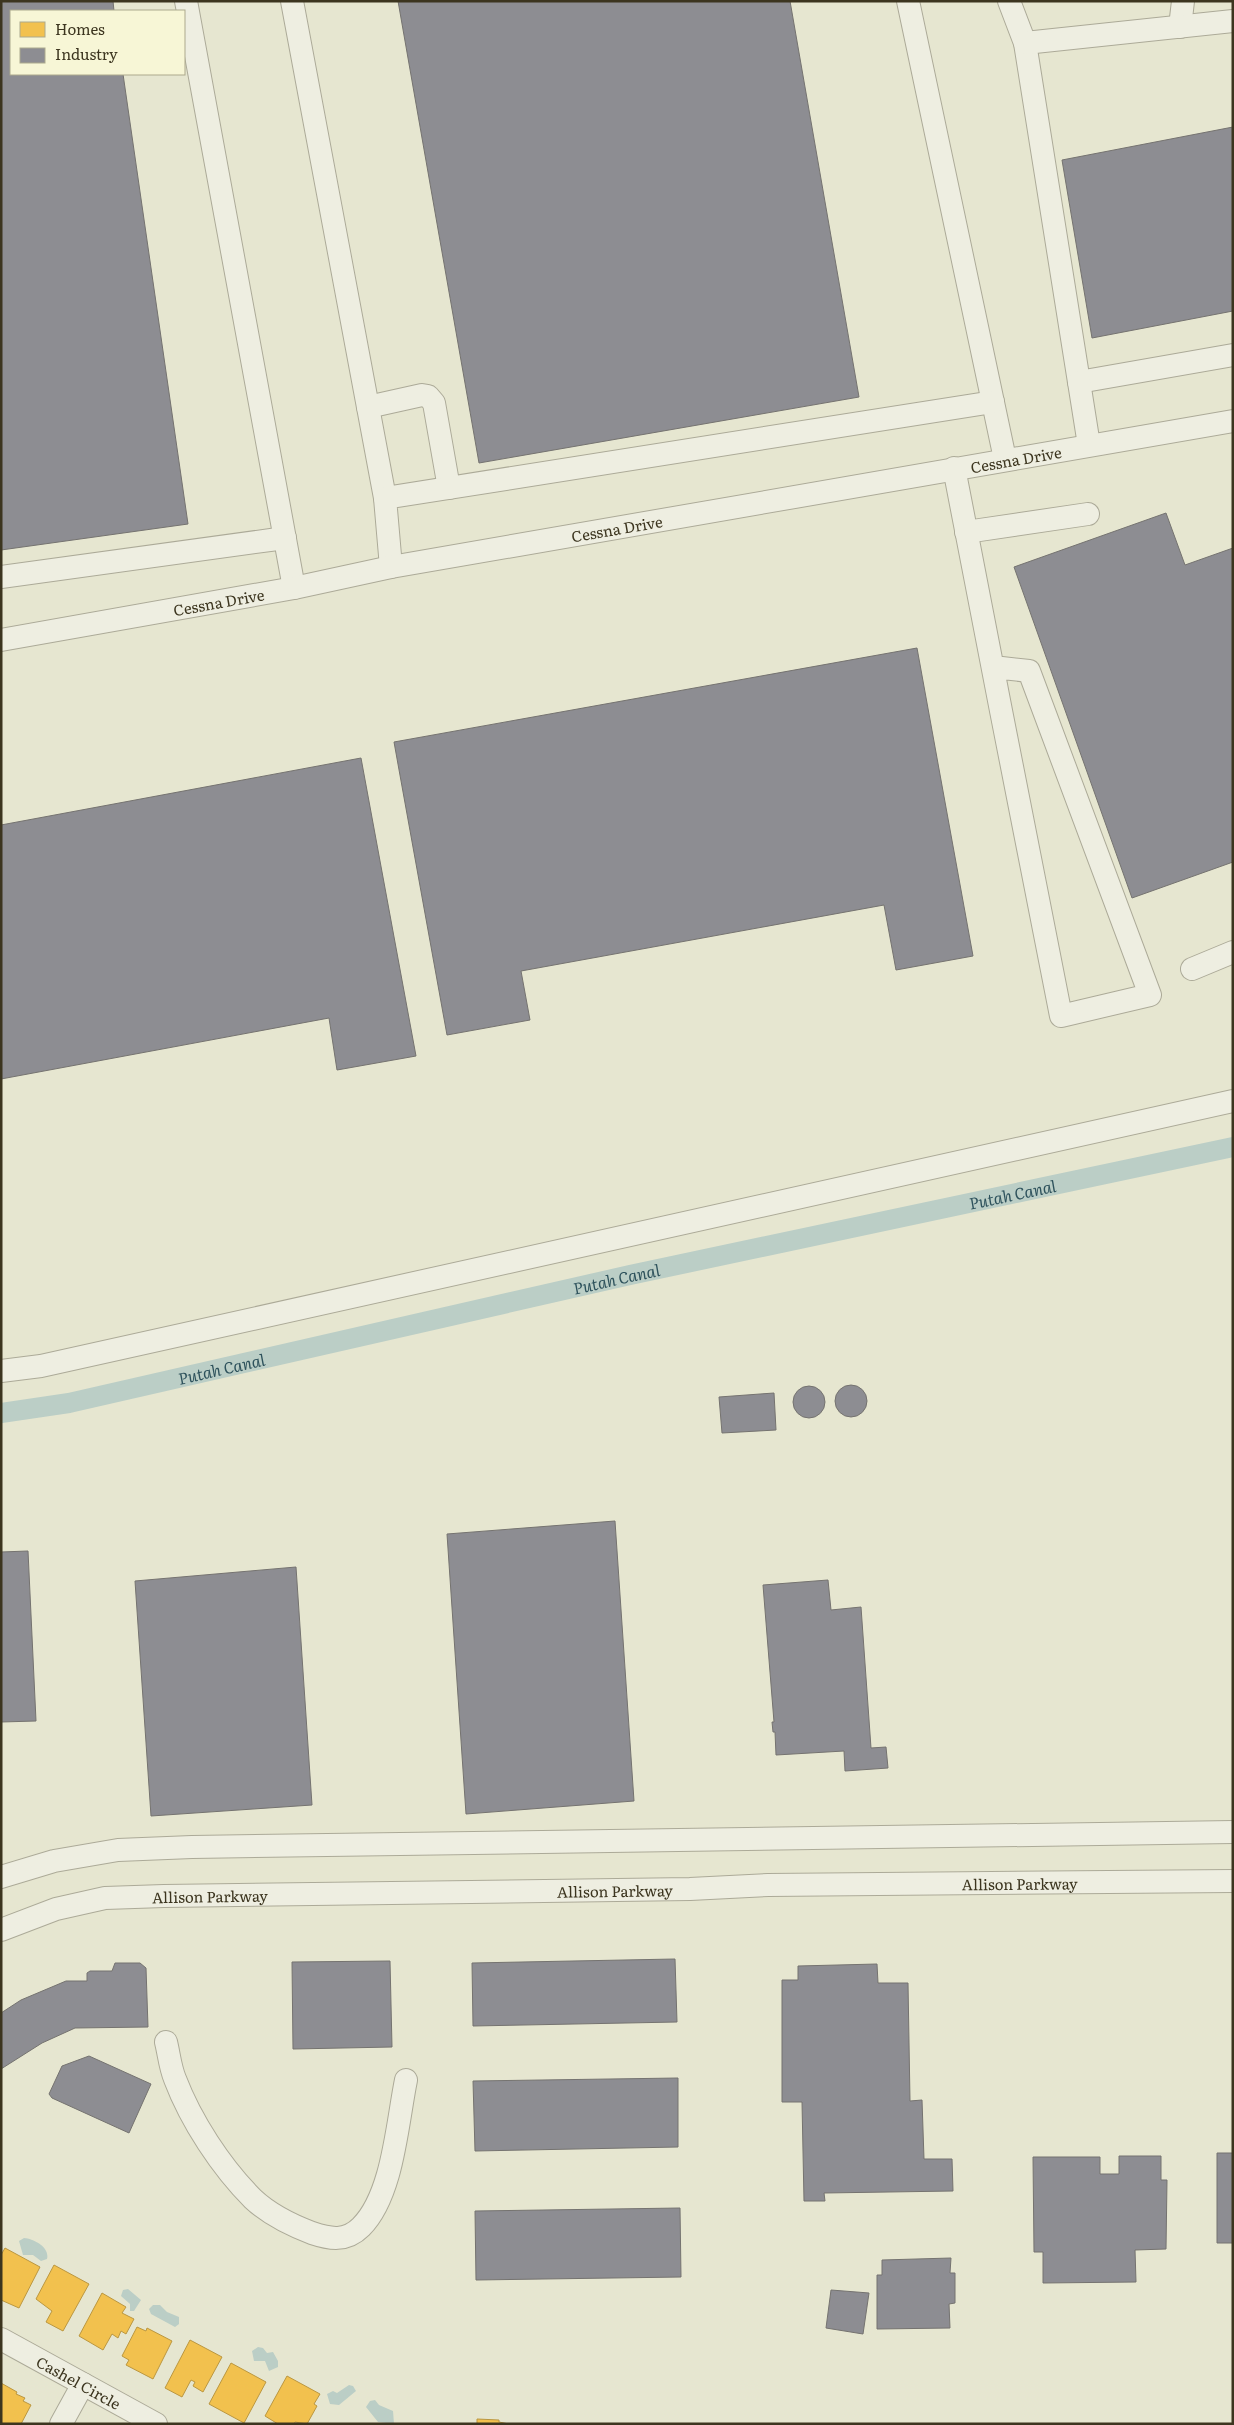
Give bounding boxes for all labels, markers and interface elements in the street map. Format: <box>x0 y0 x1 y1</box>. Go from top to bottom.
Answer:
legend <box>10 10 185 75</box>
text: Homes <box>55 17 105 40</box>
text: Industry <box>55 42 118 65</box>
street label: Cessna Drive <box>969 439 1063 478</box>
street label: Cessna Drive <box>569 509 664 547</box>
street label: Cessna Drive <box>171 582 266 621</box>
water label: Putah Canal <box>967 1173 1059 1215</box>
water label: Putah Canal <box>570 1257 662 1300</box>
water label: Putah Canal <box>176 1347 268 1390</box>
street label: Allison Parkway <box>962 1871 1078 1895</box>
street label: Allison Parkway <box>557 1878 673 1902</box>
street label: Allison Parkway <box>152 1883 268 1908</box>
street label: Cashel Circle <box>33 2349 126 2414</box>

